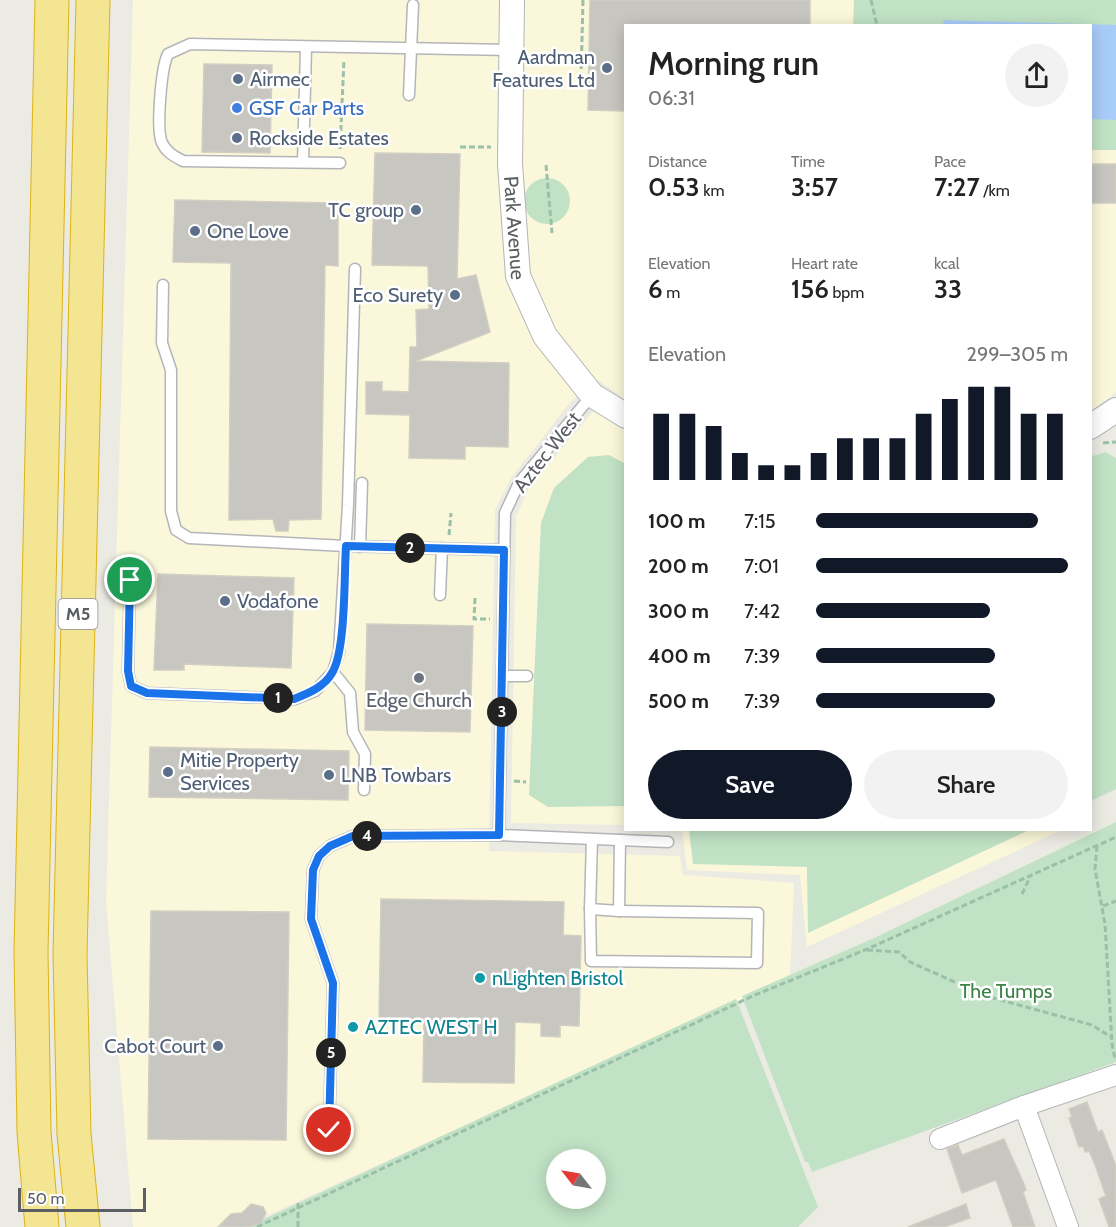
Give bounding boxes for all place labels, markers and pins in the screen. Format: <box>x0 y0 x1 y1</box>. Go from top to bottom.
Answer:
place label: Aardman Features Ltd <box>492 45 595 92</box>
marker: Aardman Features Ltd <box>600 61 614 75</box>
place label: Airmec <box>250 67 310 91</box>
marker: Airmec <box>231 72 245 86</box>
place label: GSF Car Parts <box>249 96 364 120</box>
marker: GSF Car Parts <box>230 101 244 115</box>
place label: Rockside Estates <box>249 126 389 150</box>
marker: Rockside Estates <box>230 131 244 145</box>
place label: TC group <box>328 198 404 222</box>
marker: TC group <box>409 203 423 217</box>
place label: One Love <box>207 219 289 243</box>
marker: One Love <box>188 224 202 238</box>
place label: Eco Surety <box>353 283 443 307</box>
marker: Eco Surety <box>448 288 462 302</box>
pin: 2 <box>395 533 425 563</box>
pin <box>104 554 155 605</box>
place label: Vodafone <box>237 589 318 613</box>
marker: Vodafone <box>218 594 232 608</box>
marker: Edge Church <box>412 671 426 685</box>
pin: 1 <box>263 683 293 713</box>
place label: Edge Church <box>366 688 472 712</box>
pin: 3 <box>487 697 517 727</box>
place label: Mitie Property Services <box>180 748 299 795</box>
place label: LNB Towbars <box>341 763 451 787</box>
marker: Mitie Property Services <box>161 765 175 779</box>
marker: LNB Towbars <box>322 768 336 782</box>
pin: 4 <box>352 821 382 851</box>
place label: nLighten Bristol <box>492 966 624 990</box>
marker: nLighten Bristol <box>473 971 487 985</box>
place label: AZTEC WEST H <box>365 1015 498 1039</box>
marker: AZTEC WEST H <box>346 1020 360 1034</box>
place label: Cabot Court <box>104 1034 206 1058</box>
pin: 5 <box>316 1038 346 1068</box>
marker: Cabot Court <box>211 1039 225 1053</box>
pin <box>303 1104 354 1155</box>

